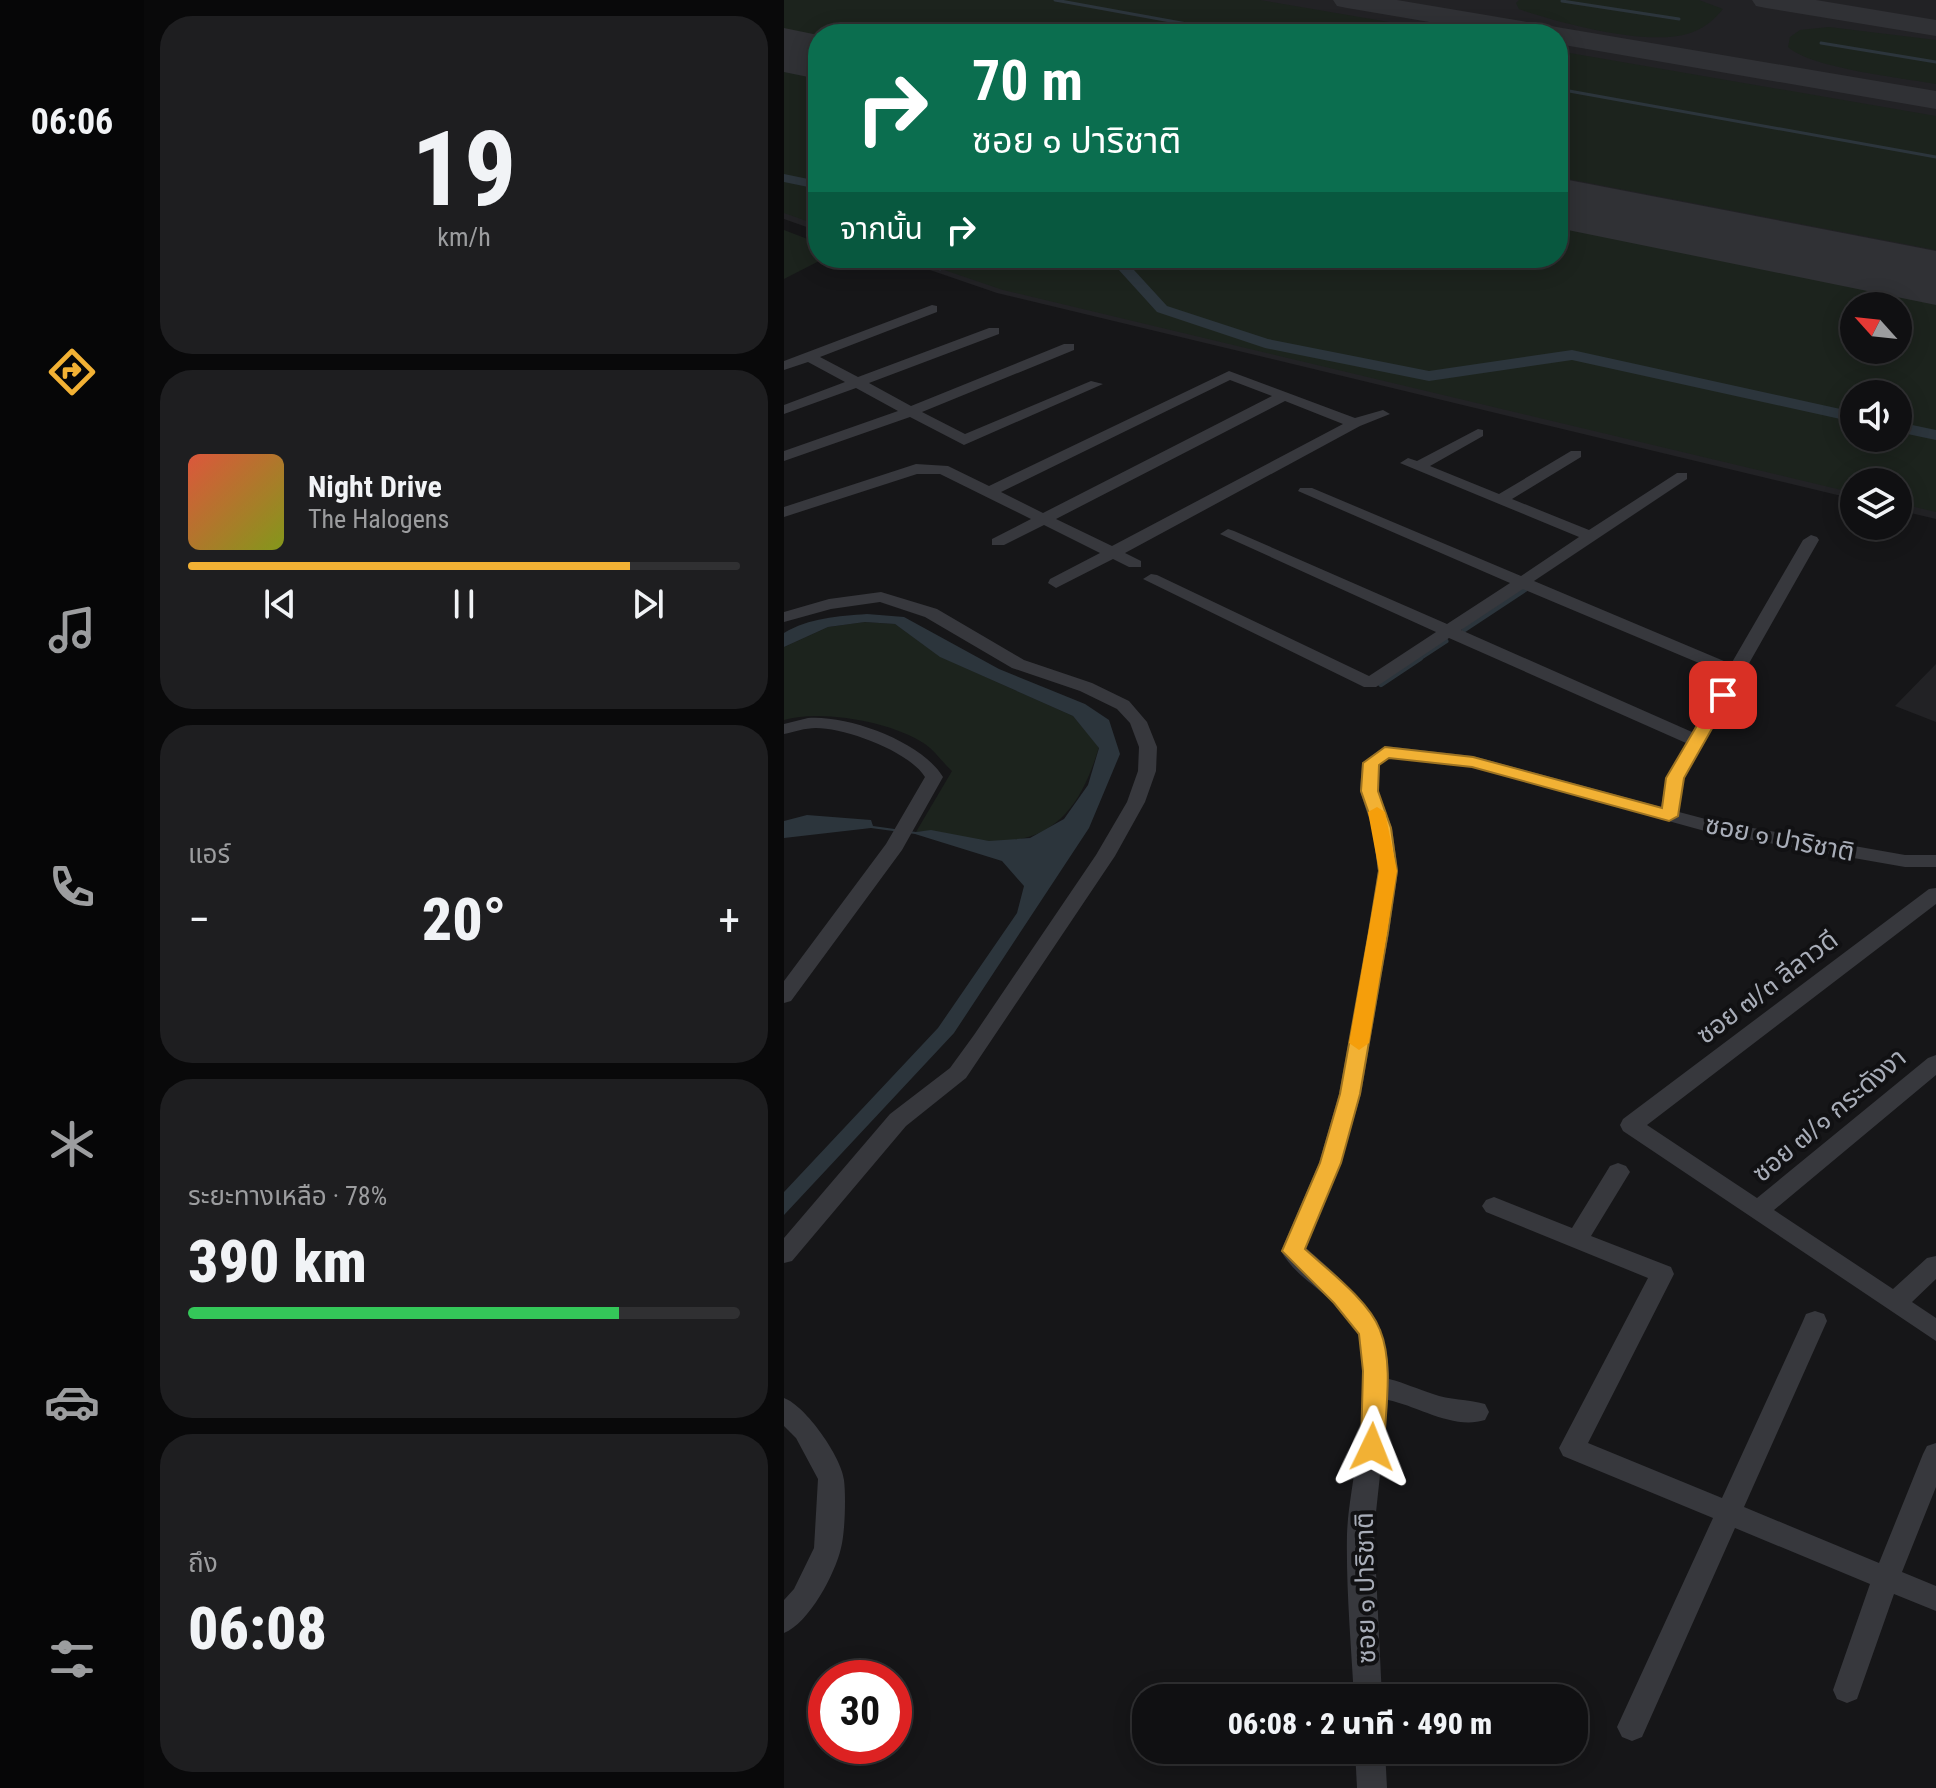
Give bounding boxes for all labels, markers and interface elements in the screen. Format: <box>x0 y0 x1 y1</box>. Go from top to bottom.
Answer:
text: 70 m <box>972 48 1083 114</box>
icon: right <box>840 56 944 160</box>
text: 06:06 <box>31 101 113 143</box>
text: 19 <box>411 109 517 230</box>
text: ซอย ๑ ปาริชาติ <box>972 120 1181 162</box>
icon: right <box>939 208 983 252</box>
text: จากนั้น <box>840 211 923 246</box>
text: km/h <box>437 222 491 252</box>
north arrow <box>1840 292 1912 364</box>
map controls <box>1840 292 1912 540</box>
icon: directions <box>44 344 100 400</box>
button: sound <box>1840 380 1912 452</box>
button: layers <box>1840 468 1912 540</box>
text: Night Drive <box>308 469 442 504</box>
text: The Halogens <box>308 504 449 534</box>
icon: previous <box>258 582 302 626</box>
icon: pause <box>442 582 486 626</box>
icon: next <box>626 582 670 626</box>
icon: music <box>44 602 100 658</box>
pin <box>1689 661 1757 729</box>
icon: arrive <box>1701 673 1745 717</box>
street label: ซอย ๑ ปาริชาติ <box>1703 809 1857 867</box>
text: แอร์ <box>188 839 230 869</box>
icon: phone <box>44 859 100 915</box>
text: 20° <box>422 884 506 955</box>
text: − <box>188 894 210 946</box>
text: + <box>718 894 740 946</box>
street label: ซอย ๗/๓ ลีลาวดี <box>1691 924 1843 1050</box>
street label: ซอย ๗/๑ กระดังงา <box>1746 1042 1912 1188</box>
icon: climate <box>44 1116 100 1172</box>
text: ระยะทางเหลือ · 78% <box>188 1181 387 1211</box>
text: 390 km <box>188 1226 367 1297</box>
icon: car <box>44 1374 100 1430</box>
position arrow <box>1330 1405 1414 1489</box>
street label: ซอย ๑ ปาริชาติ <box>1349 1512 1381 1664</box>
text: ถึง <box>188 1548 218 1578</box>
text: 06:08 <box>188 1593 327 1664</box>
icon: filters <box>44 1631 100 1687</box>
speed limit sign: 30 <box>808 1660 912 1764</box>
text: 06:08 · 2 นาที · 490 m <box>1228 1706 1492 1741</box>

